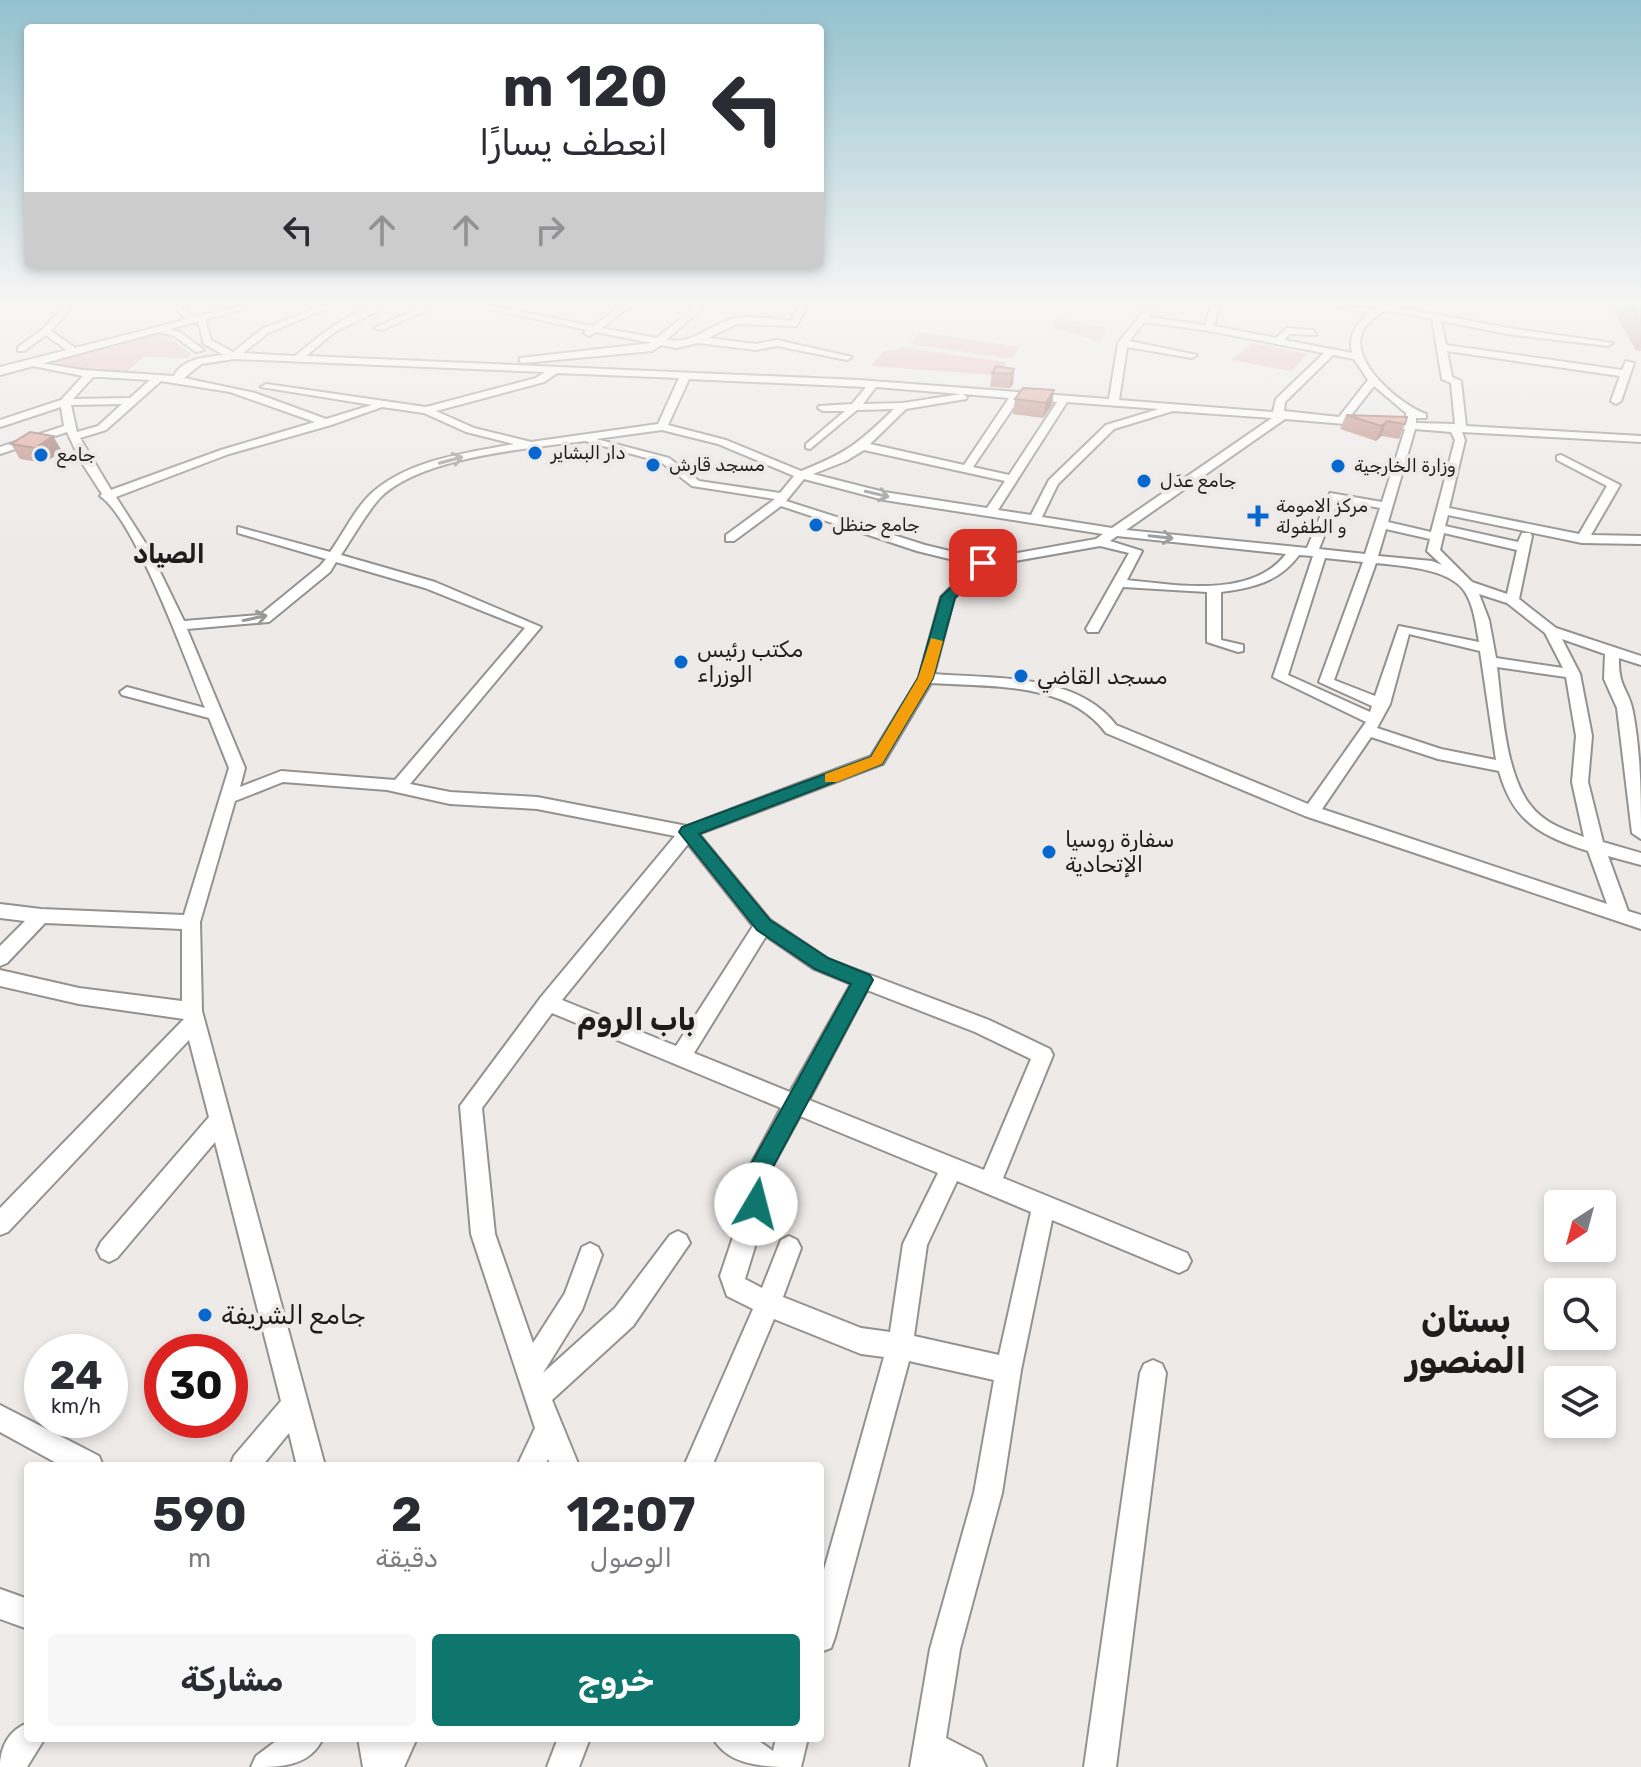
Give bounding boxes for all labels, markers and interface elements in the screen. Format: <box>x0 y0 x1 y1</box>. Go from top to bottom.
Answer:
text: 120 m <box>502 54 668 120</box>
icon: left <box>696 56 800 160</box>
text: انعطف يسارًا <box>479 121 668 164</box>
icon: left <box>276 208 320 252</box>
icon: ahead <box>360 208 404 252</box>
icon: ahead <box>444 208 488 252</box>
icon: right <box>528 208 572 252</box>
place label: دار البشاير <box>550 442 626 464</box>
place label: جامع <box>57 444 95 468</box>
marker: دار البشاير <box>526 444 544 462</box>
marker: جامع <box>32 446 50 464</box>
one-way arrow <box>438 452 464 467</box>
place label: مسجد قارش <box>669 454 765 476</box>
place label: وزارة الخارجية <box>1354 455 1456 477</box>
marker: مسجد قارش <box>644 456 662 474</box>
marker: وزارة الخارجية <box>1329 457 1347 475</box>
place label: جامع عدَل <box>1160 470 1236 494</box>
marker: جامع عدَل <box>1135 472 1153 490</box>
one-way arrow <box>863 487 889 502</box>
place label: مركز الامومة و الطفولة <box>1276 495 1368 538</box>
marker: مركز الامومة و الطفولة <box>1247 505 1269 527</box>
place label: جامع حنظل <box>832 514 920 538</box>
marker: جامع حنظل <box>807 516 825 534</box>
pin <box>949 529 1017 597</box>
one-way arrow <box>1147 529 1174 544</box>
district label: الصياد <box>133 539 205 570</box>
icon: arrive <box>961 541 1005 585</box>
one-way arrow <box>242 610 268 625</box>
place label: مكتب رئيس الوزراء <box>697 636 803 688</box>
marker: مكتب رئيس الوزراء <box>672 653 690 671</box>
place label: مسجد القاضي <box>1037 663 1167 693</box>
marker: مسجد القاضي <box>1012 667 1030 685</box>
place label: سفارة روسيا الإتحادية <box>1065 826 1175 878</box>
marker: سفارة روسيا الإتحادية <box>1040 843 1058 861</box>
district label: باب الروم <box>577 1002 695 1040</box>
position arrow <box>714 1162 798 1246</box>
north arrow <box>1544 1190 1616 1262</box>
map controls <box>1544 1190 1616 1438</box>
button: search <box>1544 1278 1616 1350</box>
district label: بستان المنصور <box>1404 1298 1526 1382</box>
place label: جامع الشريفة <box>221 1300 366 1334</box>
marker: جامع الشريفة <box>196 1306 214 1324</box>
speed limit sign: 30 <box>144 1334 248 1438</box>
text: 24 <box>49 1352 103 1399</box>
button: layers <box>1544 1366 1616 1438</box>
text: km/h <box>51 1394 101 1418</box>
text: 590 <box>152 1486 247 1543</box>
text: 2 <box>391 1486 422 1543</box>
text: 12:07 <box>566 1486 696 1543</box>
text: m <box>188 1543 211 1574</box>
text: دقيقة <box>375 1543 438 1574</box>
text: الوصول <box>590 1543 672 1574</box>
button: مشاركة <box>48 1634 416 1726</box>
button: خروج <box>432 1634 800 1726</box>

